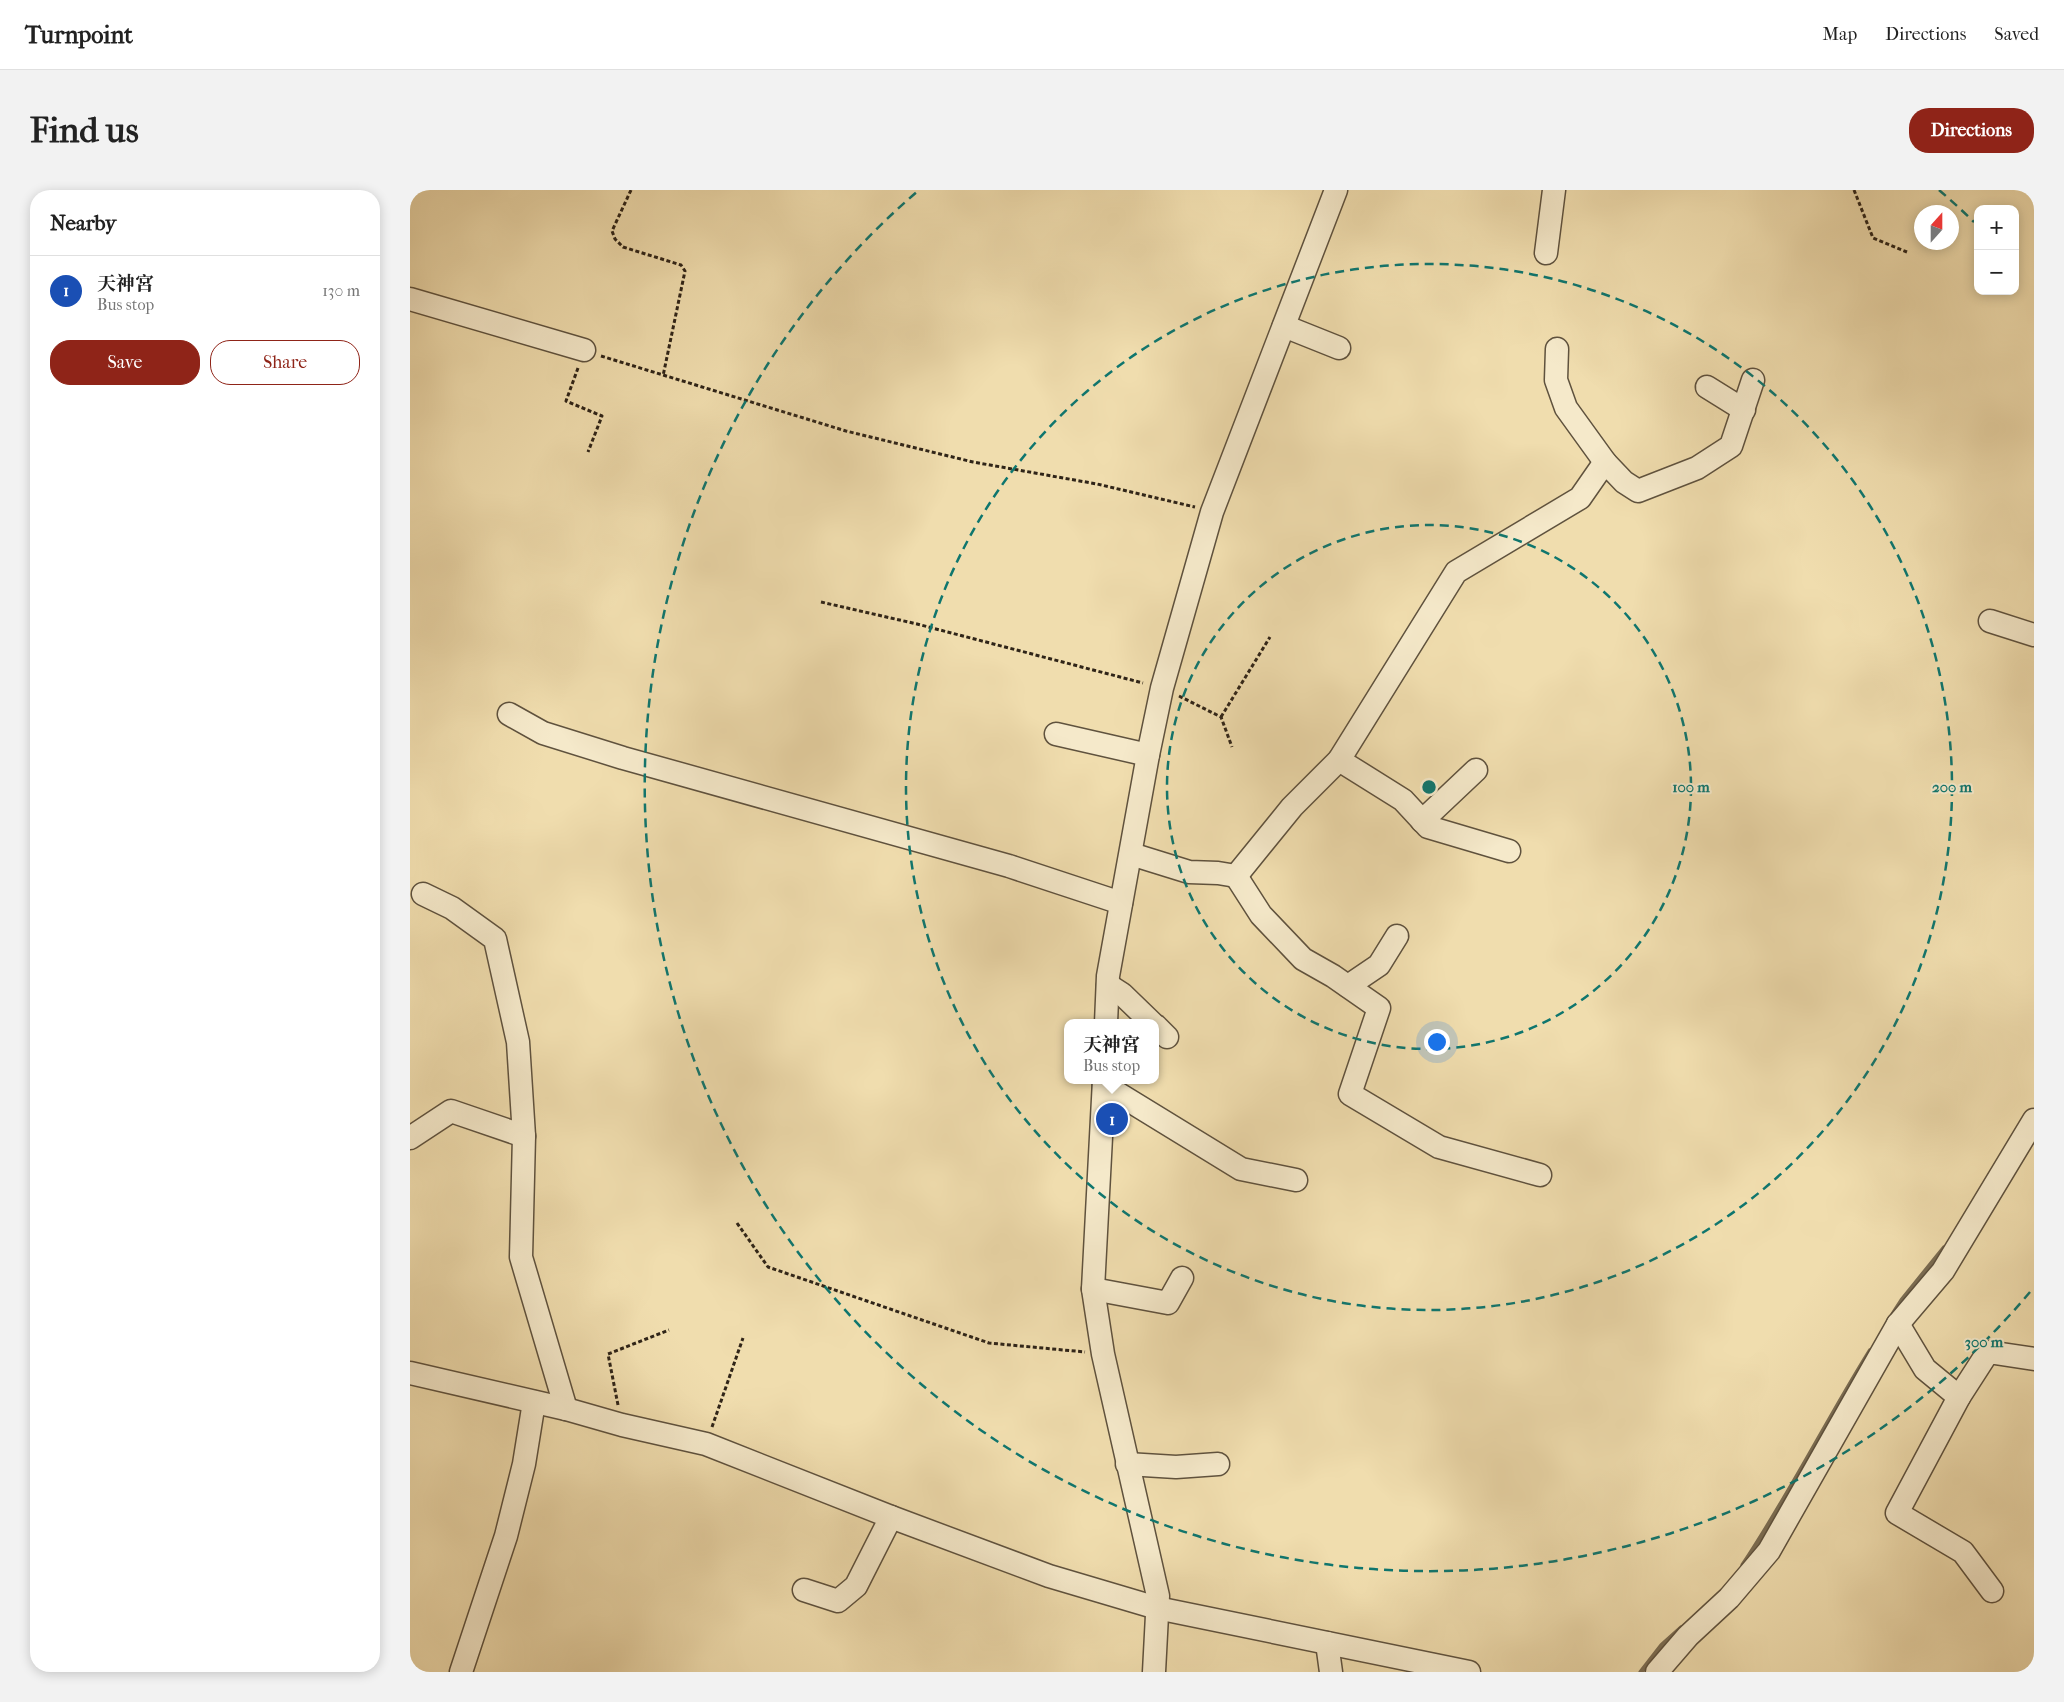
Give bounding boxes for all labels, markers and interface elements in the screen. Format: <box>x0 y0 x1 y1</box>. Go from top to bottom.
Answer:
text: Turnpoint <box>25 21 133 49</box>
text: Map <box>1823 24 1857 45</box>
text: Directions <box>1885 24 1966 45</box>
text: Saved <box>1994 24 2039 45</box>
button: Directions <box>1909 108 2034 153</box>
text: Find us <box>30 110 139 151</box>
north arrow <box>1914 205 1959 250</box>
map controls <box>1974 205 2019 295</box>
button: + <box>1974 205 2019 250</box>
text: Nearby <box>50 211 116 235</box>
button: − <box>1974 250 2019 295</box>
text: 天神宮 <box>97 273 154 295</box>
text: 1 <box>63 281 69 300</box>
text: 130 m <box>322 281 360 300</box>
text: Bus stop <box>97 295 154 314</box>
button: Save <box>50 340 200 385</box>
button: Share <box>210 340 360 385</box>
centre of rings <box>1420 778 1438 796</box>
text: 100 m <box>1672 778 1710 796</box>
text: 200 m <box>1932 778 1972 796</box>
popup <box>1064 1019 1159 1084</box>
your location <box>1424 1029 1450 1055</box>
text: 天神宮 <box>1083 1034 1140 1056</box>
text: Bus stop <box>1083 1056 1140 1075</box>
pin: 1 <box>1096 1100 1128 1138</box>
text: 300 m <box>1965 1333 2004 1351</box>

